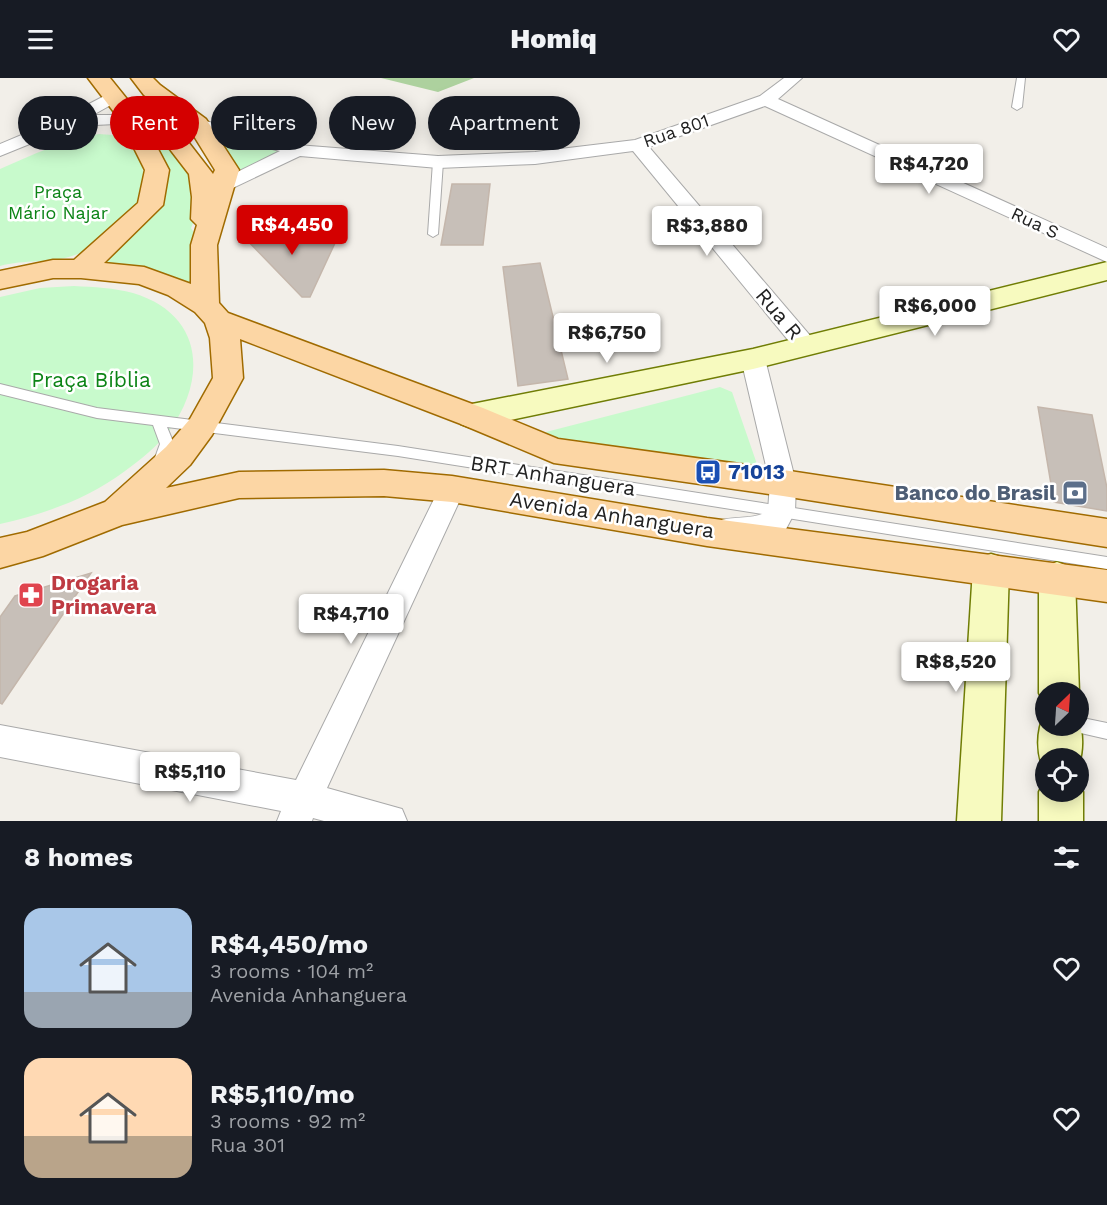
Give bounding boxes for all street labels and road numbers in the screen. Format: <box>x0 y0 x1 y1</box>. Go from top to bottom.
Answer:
street label: Rua 801 <box>640 110 711 152</box>
street label: Rua S <box>1008 202 1062 243</box>
street label: Rua R <box>751 283 808 344</box>
street label: BRT Anhanguera <box>469 450 638 501</box>
street label: Avenida Anhanguera <box>508 486 716 543</box>

